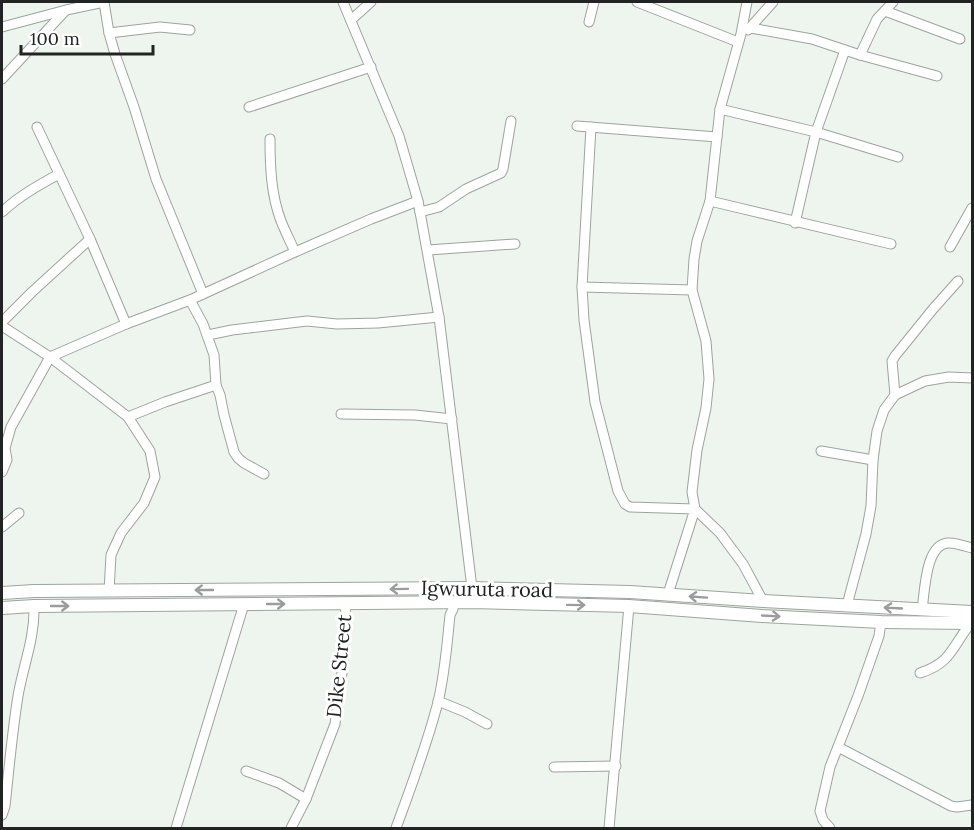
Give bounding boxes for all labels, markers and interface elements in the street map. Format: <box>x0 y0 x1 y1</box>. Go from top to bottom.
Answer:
scale bar <box>21 18 153 56</box>
text: 100 m <box>30 27 80 50</box>
street label: Igwuruta road <box>421 575 553 602</box>
one-way arrow <box>389 583 409 594</box>
one-way arrow <box>194 584 214 596</box>
one-way arrow <box>689 591 709 602</box>
one-way arrow <box>265 598 285 610</box>
one-way arrow <box>565 599 585 611</box>
one-way arrow <box>49 600 69 612</box>
one-way arrow <box>884 602 904 613</box>
one-way arrow <box>760 611 780 622</box>
street label: Dike Street <box>321 613 356 719</box>

